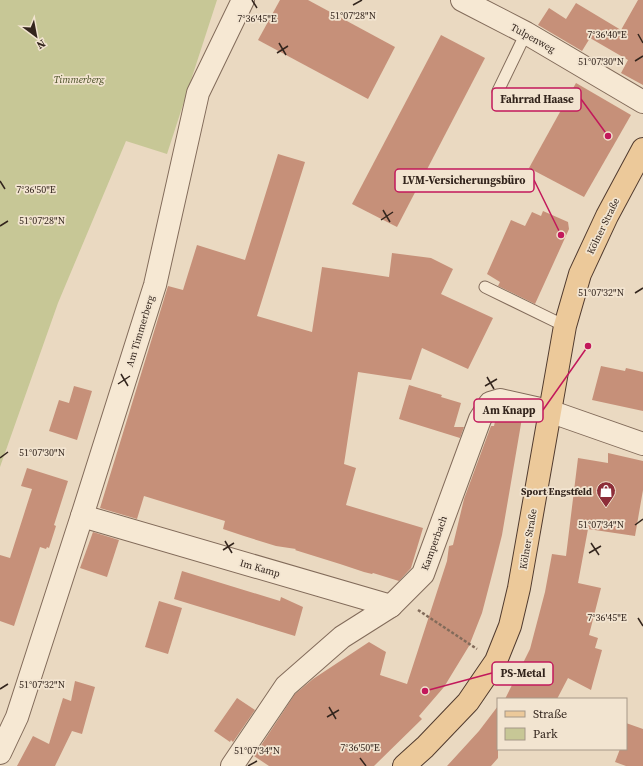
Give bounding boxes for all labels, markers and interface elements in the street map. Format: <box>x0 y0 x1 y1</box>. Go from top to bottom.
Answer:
text: 51°07'28"N <box>330 9 376 22</box>
text: 7°36'45"E <box>237 12 277 25</box>
north arrow <box>16 16 56 56</box>
street label: Tulpenweg <box>508 20 558 56</box>
text: 7°36'40"E <box>587 28 627 41</box>
text: N <box>34 36 48 53</box>
text: 51°07'30"N <box>578 55 624 68</box>
park label: Timmerberg <box>54 73 106 86</box>
callout: Fahrrad Haase <box>492 88 581 111</box>
text: Fahrrad Haase <box>500 92 574 107</box>
callout: LVM-Versicherungsbüro <box>395 169 534 192</box>
text: LVM-Versicherungsbüro <box>403 173 525 188</box>
text: 7°36'50"E <box>16 183 56 196</box>
street label: Kölner Straße <box>584 196 622 256</box>
text: 51°07'28"N <box>19 214 65 227</box>
text: 51°07'32"N <box>578 286 624 299</box>
street label: Am Timmerberg <box>123 294 157 368</box>
callout: Am Knapp <box>474 399 543 422</box>
text: Am Knapp <box>482 403 536 418</box>
text: 51°07'30"N <box>19 446 65 459</box>
shop icon: Sport Engstfeld <box>595 480 617 508</box>
place label: Sport Engstfeld <box>521 485 592 498</box>
street label: Kölner Straße <box>516 508 540 570</box>
street label: Kamperbach <box>418 514 450 572</box>
text: 51°07'34"N <box>578 518 624 531</box>
street label: Im Kamp <box>238 556 282 580</box>
text: 7°36'45"E <box>587 611 627 624</box>
callout: PS-Metal <box>492 662 553 685</box>
text: PS-Metal <box>501 666 546 681</box>
text: 51°07'32"N <box>19 678 65 691</box>
legend <box>497 698 627 750</box>
text: Straße <box>533 706 567 722</box>
text: Park <box>533 726 558 742</box>
text: 7°36'50"E <box>340 741 380 754</box>
text: 51°07'34"N <box>234 744 280 757</box>

